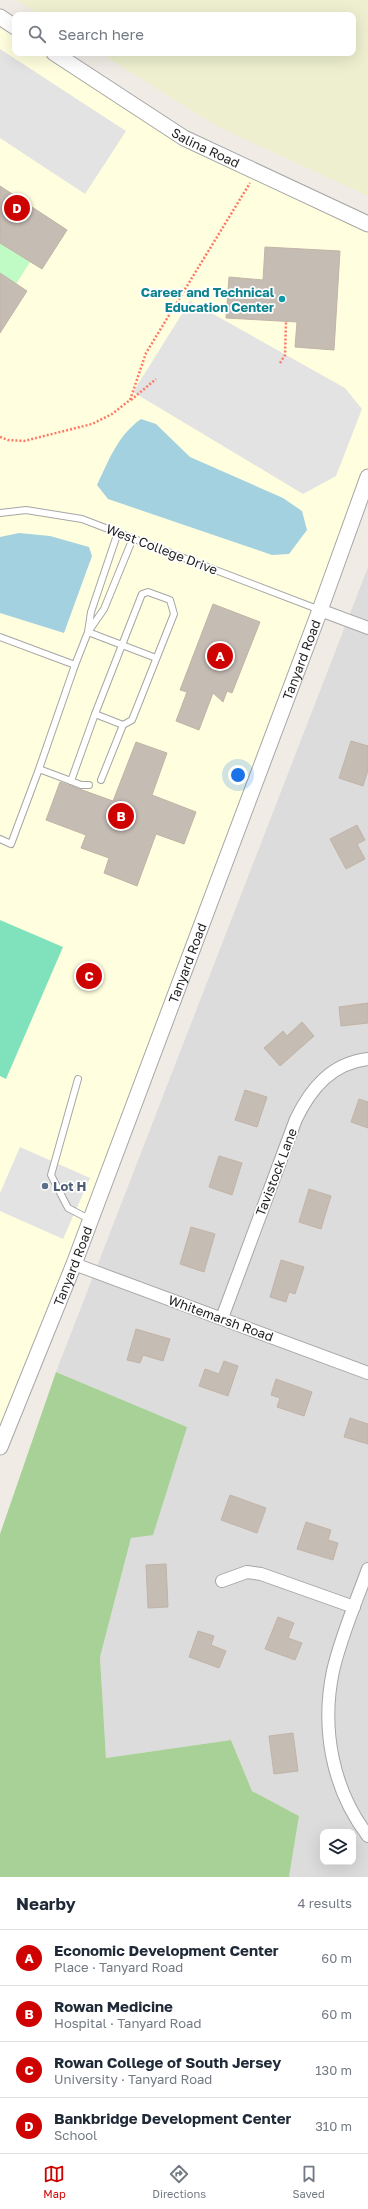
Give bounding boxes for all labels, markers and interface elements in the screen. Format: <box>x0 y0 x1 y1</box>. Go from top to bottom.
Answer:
search box <box>12 12 356 56</box>
icon: search <box>26 23 48 45</box>
text: Search here <box>58 25 144 43</box>
street label: Salina Road <box>169 124 242 171</box>
pin: D <box>4 193 30 223</box>
place label: Career and Technical Education Center <box>141 284 275 315</box>
marker: Career and Technical Education Center <box>277 294 287 304</box>
street label: West College Drive <box>104 520 220 578</box>
street label: Tanyard Road <box>279 617 324 702</box>
pin: A <box>207 641 233 671</box>
your location <box>228 765 248 785</box>
pin: B <box>108 801 134 831</box>
street label: Tanyard Road <box>165 921 210 1005</box>
pin: C <box>76 961 102 991</box>
street label: Tavistock Lane <box>252 1126 300 1218</box>
place label: Lot H <box>53 1178 86 1194</box>
marker: Lot H <box>40 1181 50 1191</box>
street label: Tanyard Road <box>50 1224 95 1308</box>
street label: Whitemarsh Road <box>166 1292 276 1344</box>
map controls <box>320 1829 356 1865</box>
button: layers <box>320 1829 356 1865</box>
text: Nearby <box>16 1893 76 1914</box>
text: 4 results <box>298 1895 352 1911</box>
text: Economic Development Center <box>54 1941 279 1959</box>
text: A <box>24 1950 34 1966</box>
text: 60 m <box>321 1950 352 1966</box>
text: Place · Tanyard Road <box>54 1959 183 1975</box>
text: Rowan Medicine <box>54 1997 173 2015</box>
text: B <box>24 2006 34 2022</box>
text: 60 m <box>321 2006 352 2022</box>
text: Hospital · Tanyard Road <box>54 2015 201 2031</box>
text: Rowan College of South Jersey <box>54 2053 281 2071</box>
text: C <box>24 2062 34 2078</box>
text: 130 m <box>315 2062 352 2078</box>
text: University · Tanyard Road <box>54 2071 212 2087</box>
text: Bankbridge Development Center <box>54 2109 291 2127</box>
text: D <box>24 2118 34 2134</box>
text: 310 m <box>315 2118 352 2134</box>
text: School <box>54 2127 97 2143</box>
tab: Map <box>43 2163 66 2200</box>
tab: Directions <box>152 2163 206 2200</box>
tab: Saved <box>293 2163 325 2200</box>

